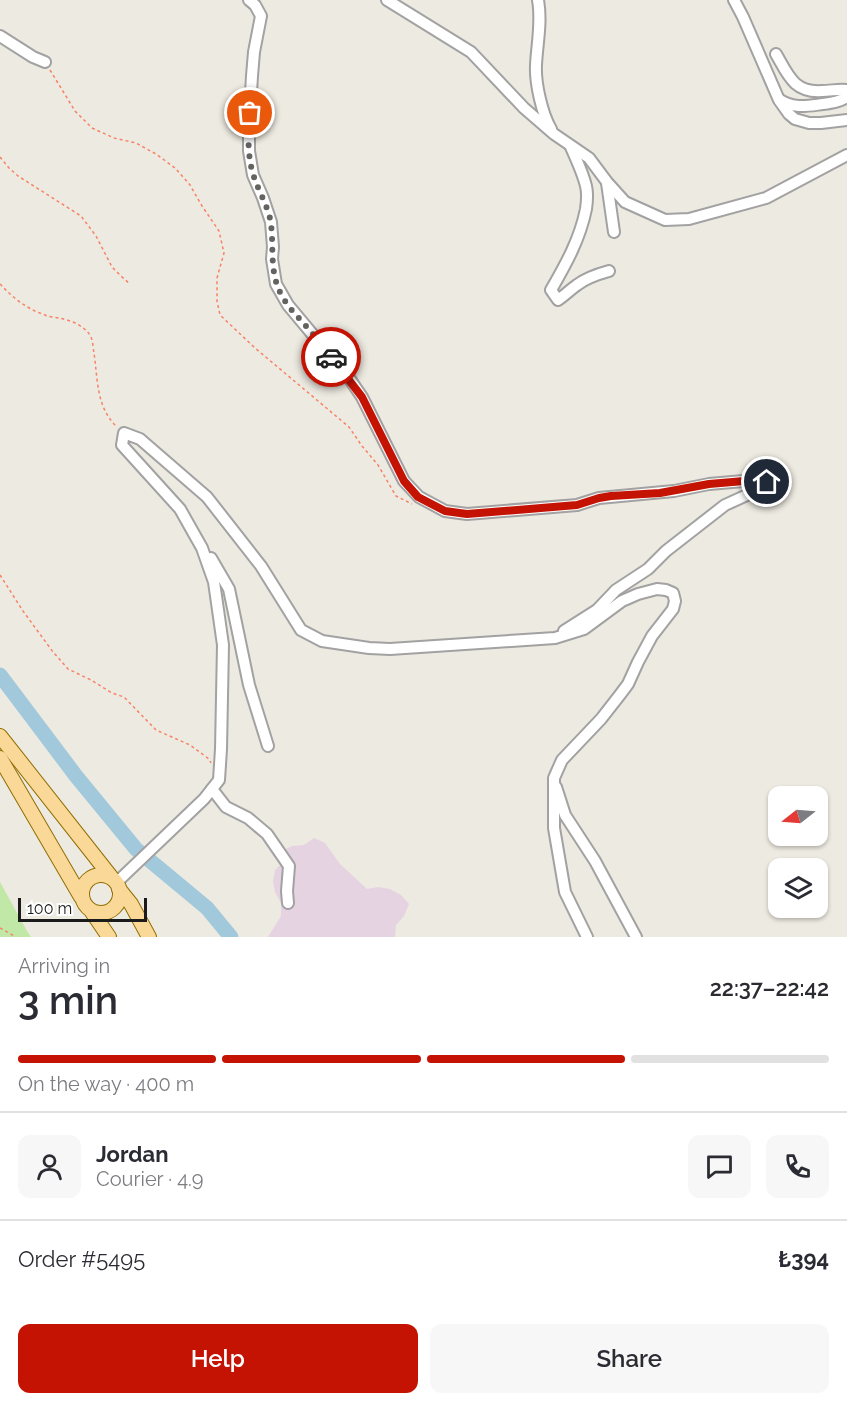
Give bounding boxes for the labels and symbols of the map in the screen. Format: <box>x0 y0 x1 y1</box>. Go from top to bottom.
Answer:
pin <box>224 87 275 138</box>
courier <box>301 327 361 387</box>
pin <box>741 456 792 507</box>
north arrow <box>768 786 828 846</box>
scale bar <box>18 895 147 922</box>

